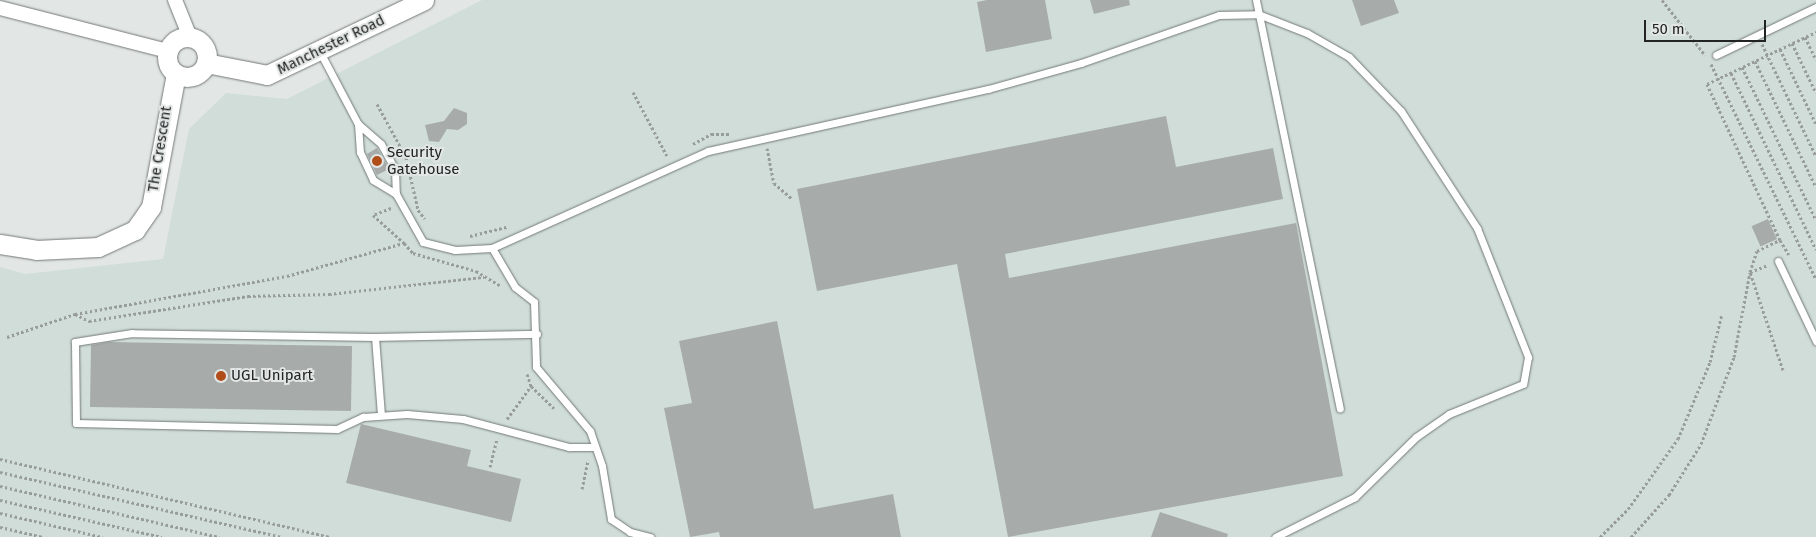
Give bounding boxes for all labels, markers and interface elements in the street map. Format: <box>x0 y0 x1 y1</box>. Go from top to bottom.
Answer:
scale bar <box>1646 10 1768 42</box>
street label: Manchester Road <box>274 11 388 79</box>
text: 50 m <box>1652 20 1685 38</box>
street label: The Crescent <box>144 105 176 193</box>
place label: Security Gatehouse <box>387 143 459 178</box>
marker: Security Gatehouse <box>371 155 383 167</box>
place label: UGL Unipart <box>231 367 313 385</box>
marker: UGL Unipart <box>215 370 227 382</box>

